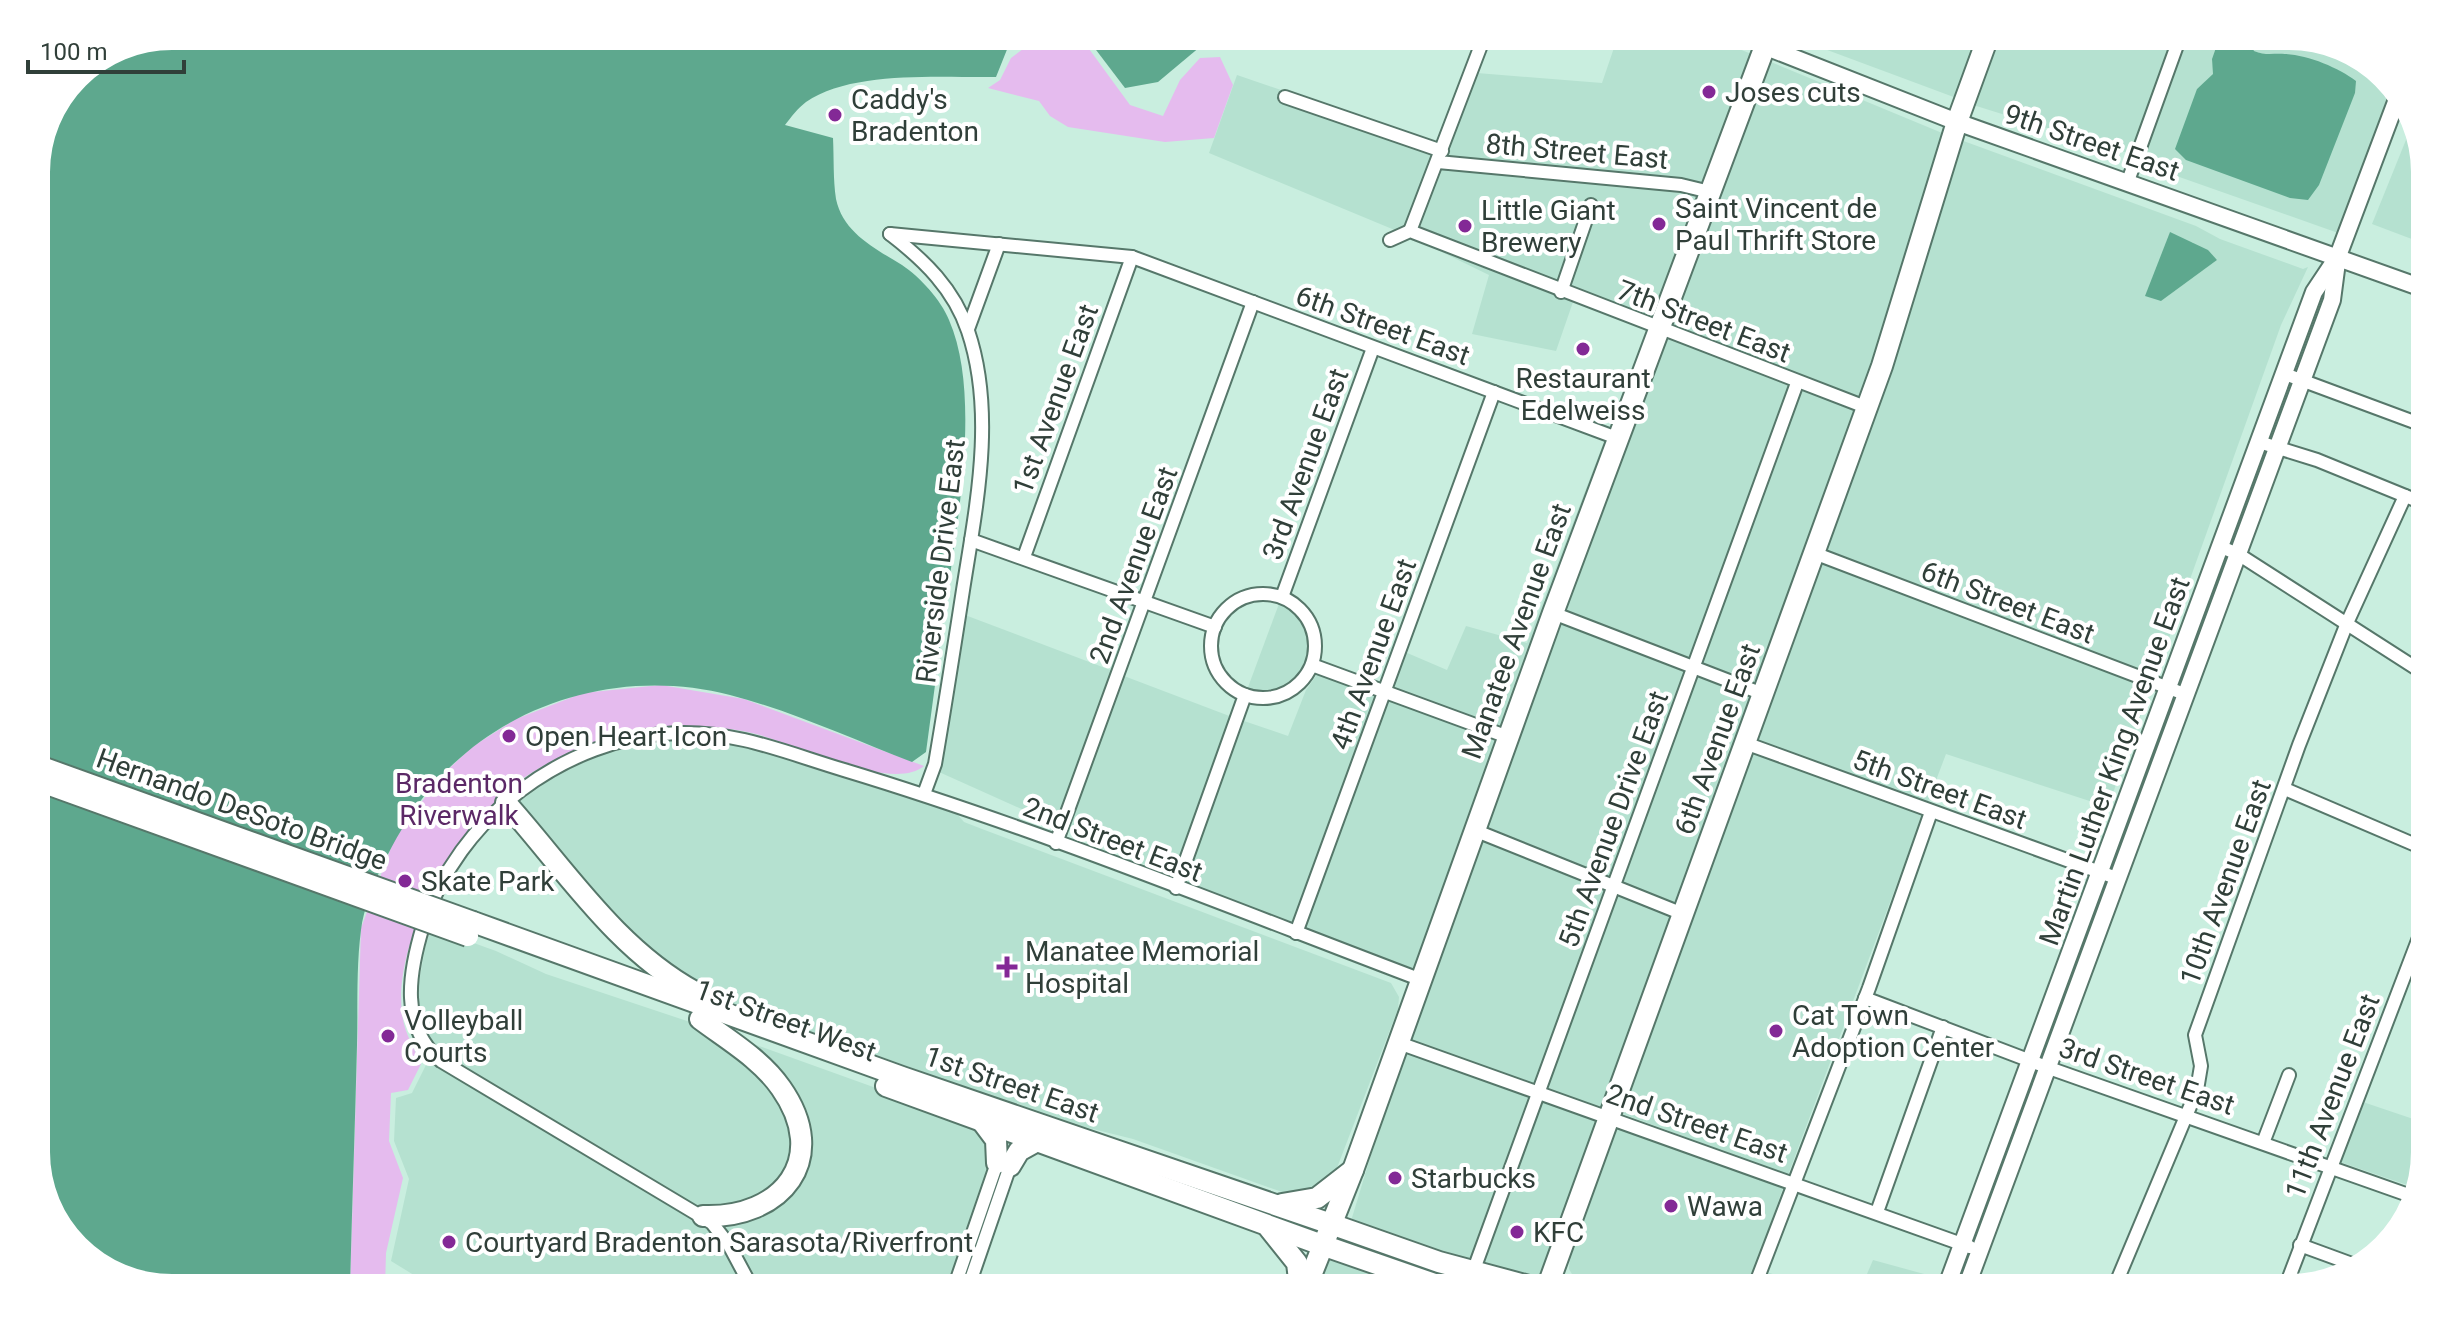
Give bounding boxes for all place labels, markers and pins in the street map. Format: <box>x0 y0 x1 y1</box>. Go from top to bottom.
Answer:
place label: Joses cuts <box>1725 76 1861 109</box>
place label: Caddy's Bradenton <box>851 83 979 148</box>
marker: Joses cuts <box>1700 83 1718 101</box>
marker: Caddy's Bradenton <box>826 106 844 124</box>
place label: Saint Vincent de Paul Thrift Store <box>1675 192 1877 257</box>
place label: Little Giant Brewery <box>1481 194 1616 259</box>
marker: Saint Vincent de Paul Thrift Store <box>1650 215 1668 233</box>
marker: Little Giant Brewery <box>1456 217 1474 235</box>
marker: Restaurant Edelweiss <box>1574 340 1592 358</box>
place label: Restaurant Edelweiss <box>1515 362 1651 427</box>
place label: Open Heart Icon <box>525 720 727 753</box>
marker: Open Heart Icon <box>500 727 518 745</box>
place label: Skate Park <box>421 865 555 898</box>
marker: Skate Park <box>396 872 414 890</box>
place label: Manatee Memorial Hospital <box>1025 935 1259 1000</box>
marker: Manatee Memorial Hospital <box>996 956 1018 978</box>
place label: Cat Town Adoption Center <box>1792 999 1995 1064</box>
place label: Volleyball Courts <box>404 1004 523 1069</box>
marker: Cat Town Adoption Center <box>1767 1022 1785 1040</box>
marker: Volleyball Courts <box>379 1027 397 1045</box>
place label: Starbucks <box>1411 1162 1536 1195</box>
marker: Starbucks <box>1386 1169 1404 1187</box>
place label: Wawa <box>1687 1190 1763 1223</box>
marker: Wawa <box>1662 1197 1680 1215</box>
place label: KFC <box>1533 1216 1584 1249</box>
marker: KFC <box>1508 1223 1526 1241</box>
place label: Courtyard Bradenton Sarasota/Riverfront <box>465 1226 973 1259</box>
marker: Courtyard Bradenton Sarasota/Riverfront <box>440 1233 458 1251</box>

